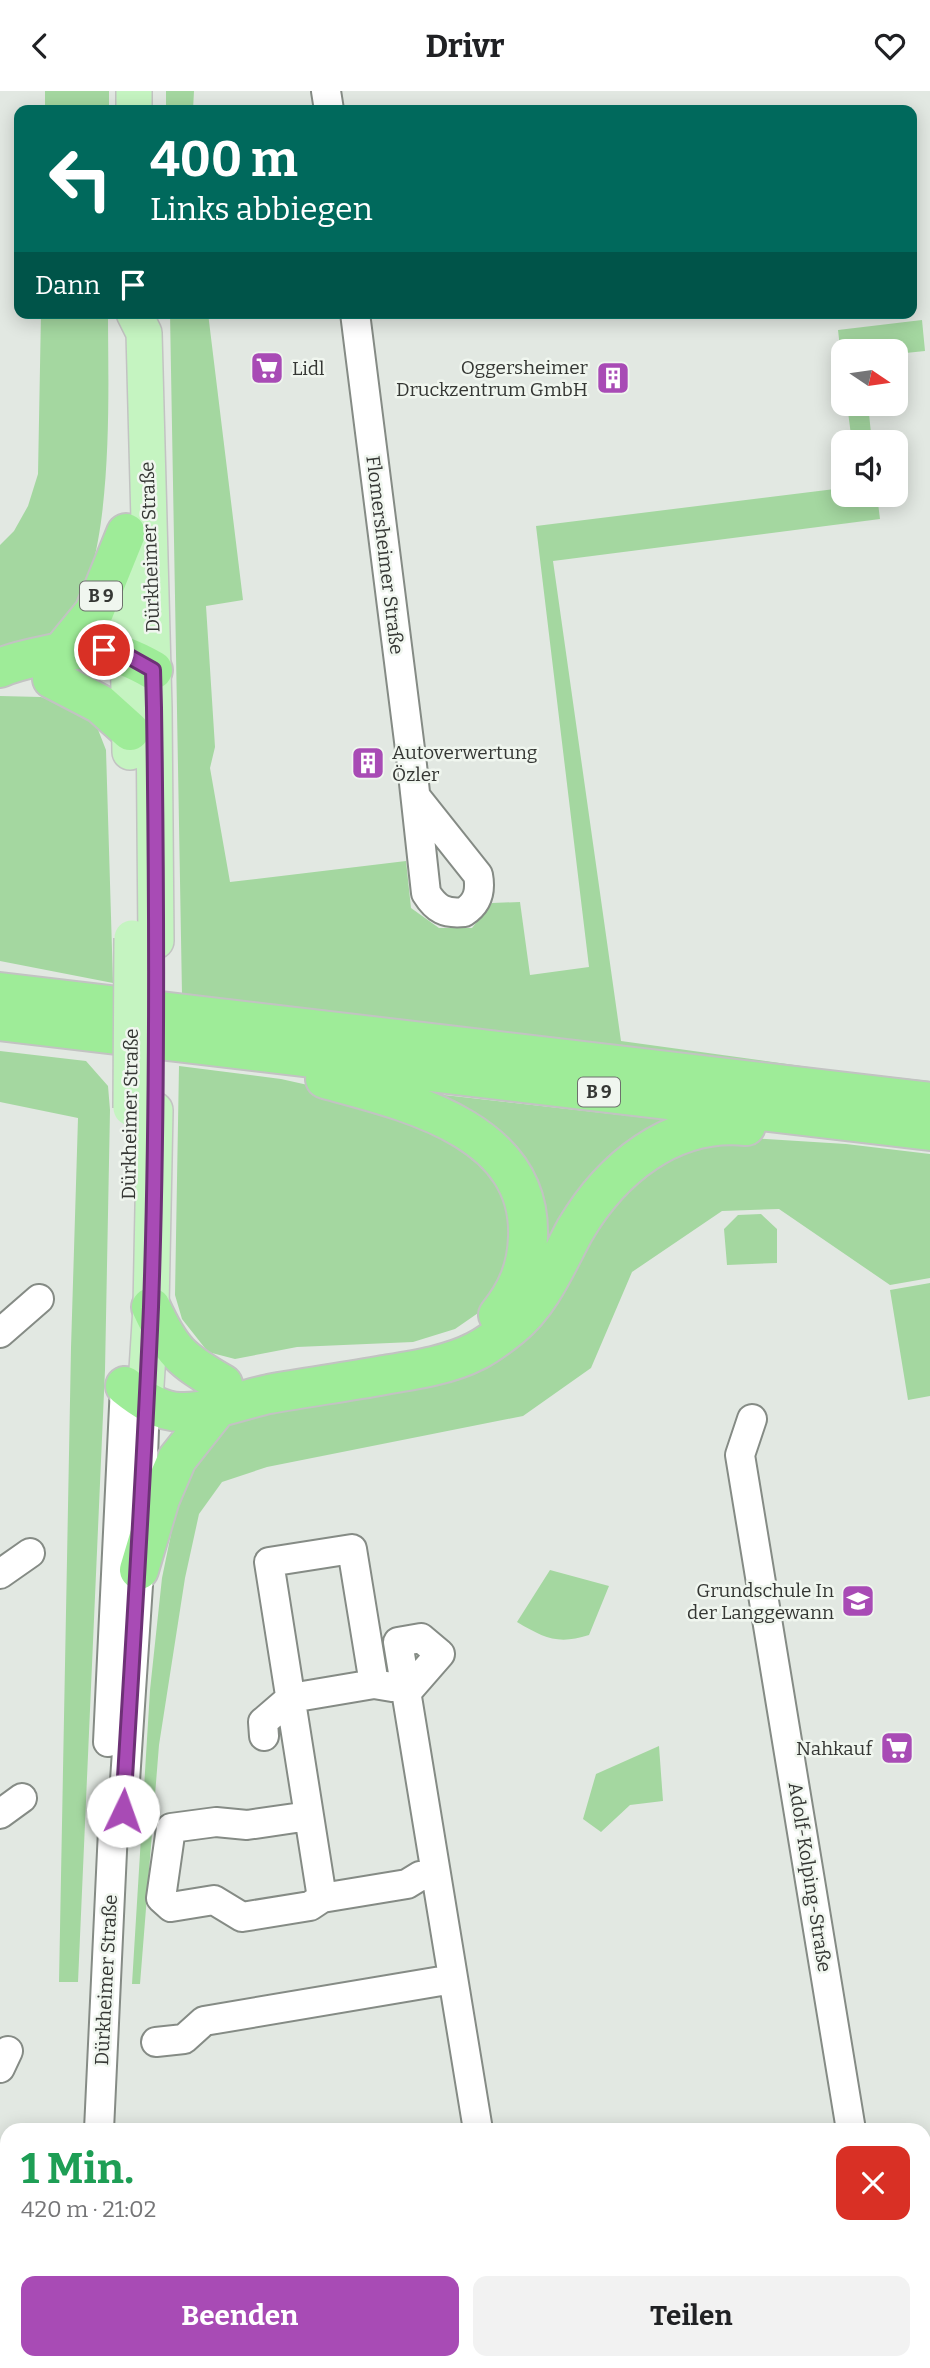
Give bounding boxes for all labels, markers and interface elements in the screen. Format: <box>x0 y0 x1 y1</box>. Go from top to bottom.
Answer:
icon: back <box>21 27 59 65</box>
text: Drivr <box>425 27 505 65</box>
icon: heart <box>871 27 909 65</box>
text: 400 m <box>150 130 298 189</box>
icon: left <box>35 133 126 224</box>
text: Links abbiegen <box>150 190 373 228</box>
icon: arrive <box>114 266 152 304</box>
text: Dann <box>35 270 100 301</box>
north arrow <box>831 339 908 417</box>
map controls <box>831 339 908 507</box>
supermarket icon: Lidl <box>248 349 286 387</box>
place label: Oggersheimer Druckzentrum GmbH <box>396 356 589 401</box>
place label: Lidl <box>292 357 325 380</box>
building icon: Oggersheimer Druckzentrum GmbH <box>594 359 632 397</box>
button: sound <box>831 430 908 507</box>
street label: Flomersheimer Straße <box>361 454 409 656</box>
street label: Dürkheimer Straße <box>136 461 164 633</box>
road number: B 9 <box>80 581 122 611</box>
pin <box>74 620 134 680</box>
icon: arrive <box>85 631 123 669</box>
place label: Autoverwertung Özler <box>392 741 538 786</box>
building icon: Autoverwertung Özler <box>349 744 387 782</box>
street label: Dürkheimer Straße <box>117 1028 143 1200</box>
road number: B 9 <box>578 1077 620 1107</box>
place label: Grundschule In der Langgewann <box>687 1579 834 1624</box>
school or university icon: Grundschule In der Langgewann <box>839 1582 877 1620</box>
supermarket icon: Nahkauf <box>878 1729 916 1767</box>
place label: Nahkauf <box>796 1737 873 1760</box>
position arrow <box>86 1774 160 1848</box>
street label: Adolf-Kolping-Straße <box>784 1781 836 1973</box>
street label: Dürkheimer Straße <box>90 1894 122 2066</box>
text: 1 Min. <box>21 2144 134 2194</box>
button: close <box>836 2146 910 2220</box>
text: 420 m · 21:02 <box>21 2195 156 2223</box>
button: Beenden <box>21 2276 459 2356</box>
button: Teilen <box>473 2276 910 2356</box>

